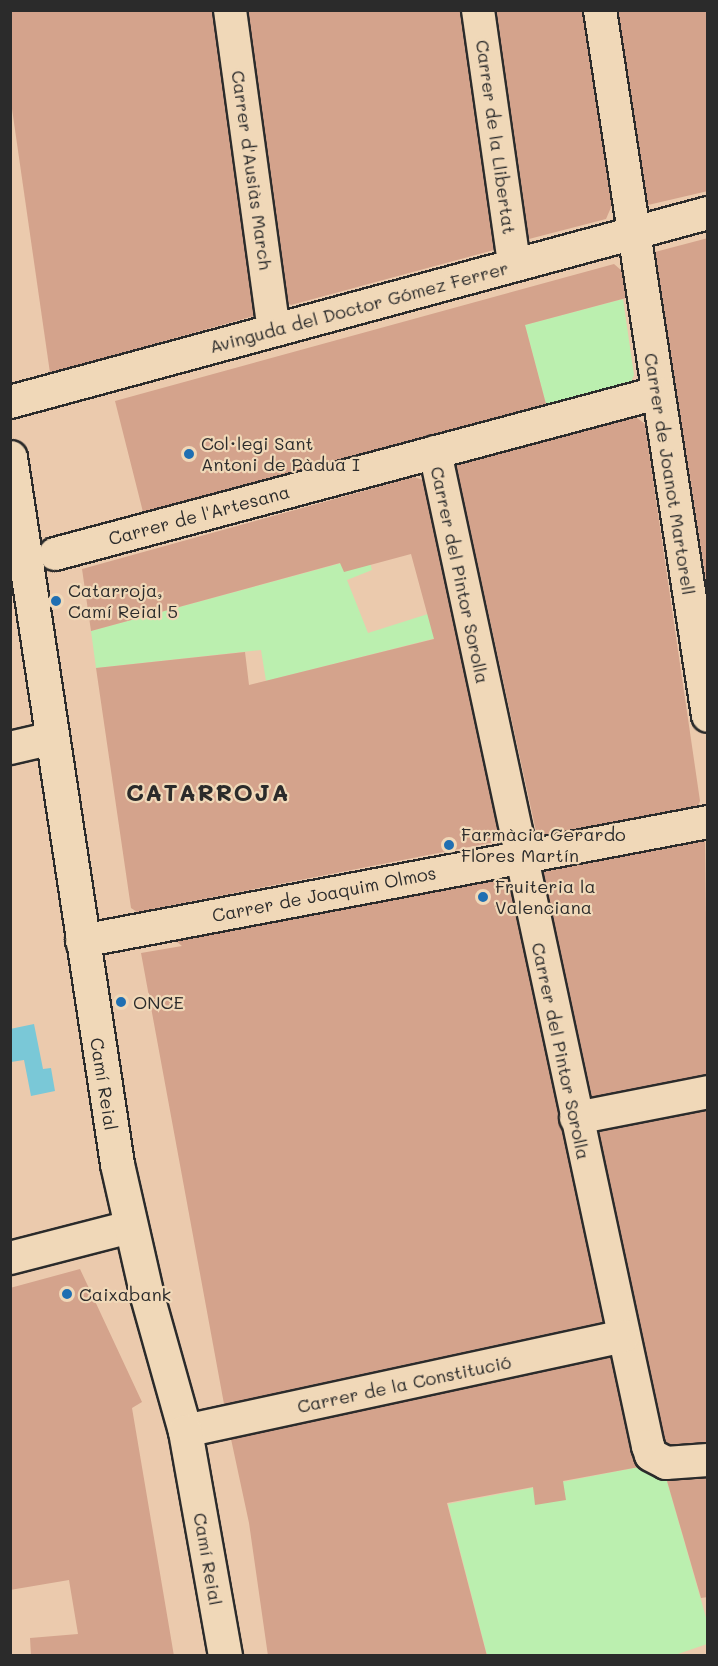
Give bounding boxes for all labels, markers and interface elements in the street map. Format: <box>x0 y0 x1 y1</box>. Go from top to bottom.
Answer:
street label: Carrer de la Llibertat <box>472 38 520 236</box>
street label: Carrer d'Ausiàs March <box>227 69 277 271</box>
street label: Avinguda del Doctor Gómez Ferrer <box>207 257 511 357</box>
street label: Carrer de Joanot Martorell <box>640 351 700 597</box>
place label: Col·legi Sant Antoni de Pàdua I <box>201 433 360 476</box>
marker: Col·legi Sant Antoni de Pàdua I <box>182 447 196 461</box>
street label: Carrer del Pintor Sorolla <box>426 464 494 686</box>
street label: Carrer de l'Artesana <box>106 480 292 550</box>
place label: Catarroja, Camí Reial 5 <box>68 580 178 622</box>
marker: Catarroja, Camí Reial 5 <box>49 594 63 608</box>
district label: CATARROJA <box>126 778 290 806</box>
place label: Farmàcia Gerardo Flores Martín <box>461 824 626 866</box>
marker: Farmàcia Gerardo Flores Martín <box>442 838 456 852</box>
street label: Carrer de Joaquim Olmos <box>210 862 438 926</box>
place label: Fruiteria la Valenciana <box>495 876 596 918</box>
marker: Fruiteria la Valenciana <box>476 890 490 904</box>
street label: Carrer del Pintor Sorolla <box>527 940 595 1162</box>
place label: ONCE <box>133 991 184 1013</box>
marker: ONCE <box>114 995 128 1009</box>
street label: Camí Reial <box>86 1036 122 1132</box>
place label: Caixabank <box>79 1283 171 1305</box>
marker: Caixabank <box>60 1287 74 1301</box>
street label: Carrer de la Constitució <box>295 1351 513 1417</box>
street label: Camí Reial <box>189 1511 227 1607</box>

